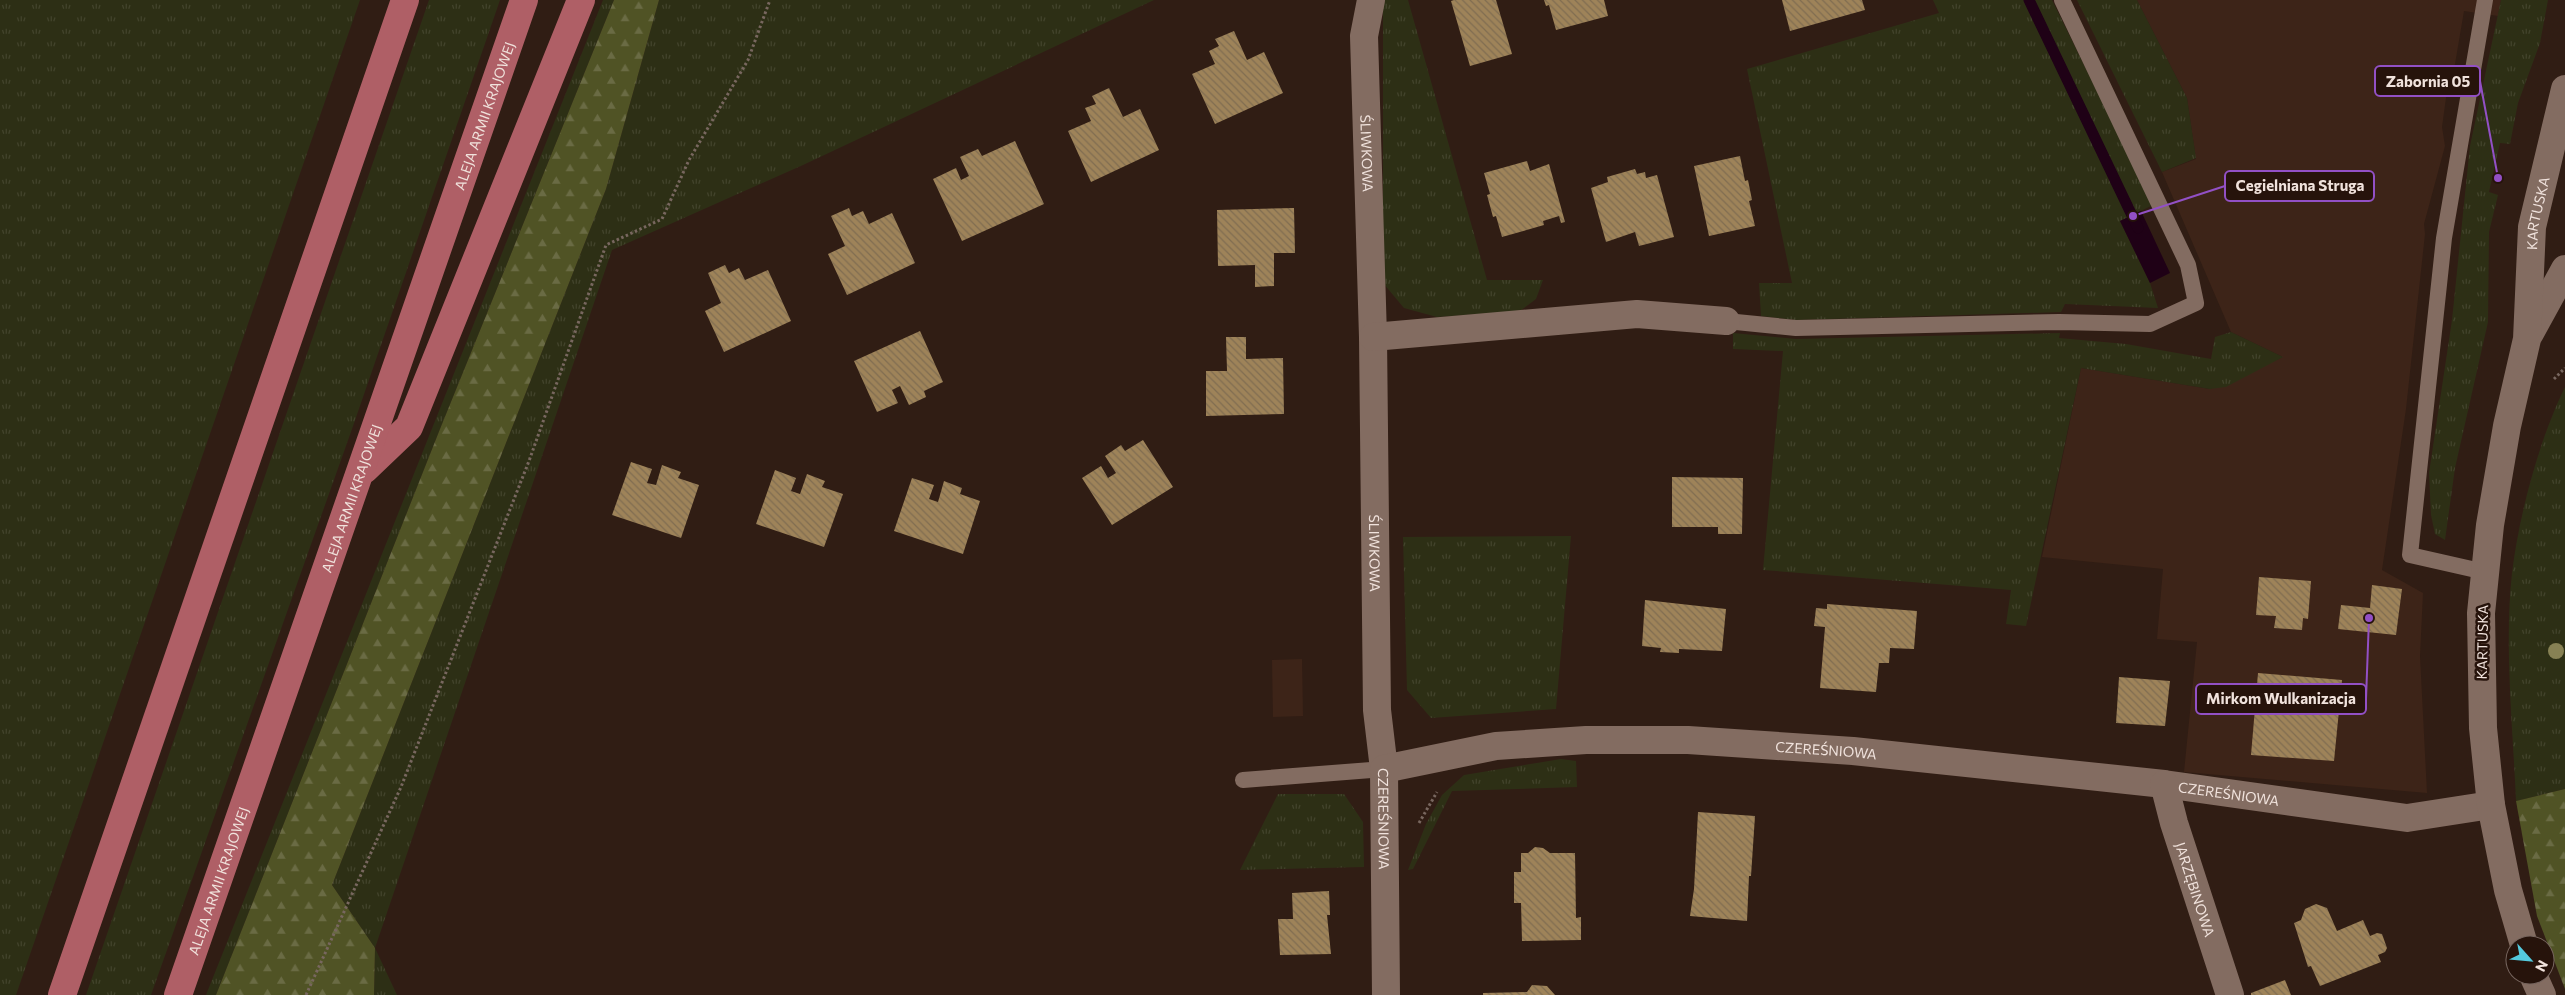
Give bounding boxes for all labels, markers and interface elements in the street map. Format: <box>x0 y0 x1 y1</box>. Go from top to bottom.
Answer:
street label: ALEJA ARMII KRAJOWEJ <box>450 39 517 192</box>
callout: Zabornia 05 <box>2375 66 2480 96</box>
text: Zabornia 05 <box>2386 72 2471 90</box>
street label: ŚLIWKOWA <box>1358 114 1377 193</box>
callout: Cegielniana Struga <box>2225 171 2374 201</box>
street label: KARTUSKA <box>2522 174 2552 250</box>
text: Cegielniana Struga <box>2236 176 2364 194</box>
street label: ALEJA ARMII KRAJOWEJ <box>317 422 384 575</box>
street label: ŚLIWKOWA <box>1366 514 1384 592</box>
street label: KARTUSKA <box>2473 604 2491 679</box>
callout: Mirkom Wulkanizacja <box>2196 684 2366 714</box>
text: Mirkom Wulkanizacja <box>2206 689 2356 707</box>
street label: CZEREŚNIOWA <box>1775 737 1878 762</box>
street label: CZEREŚNIOWA <box>1375 768 1393 870</box>
street label: CZEREŚNIOWA <box>2177 778 2281 809</box>
street label: ALEJA ARMII KRAJOWEJ <box>184 804 251 957</box>
street label: JARZĘBINOWA <box>2172 840 2219 939</box>
north arrow <box>2505 935 2555 985</box>
text: N <box>2532 958 2552 975</box>

